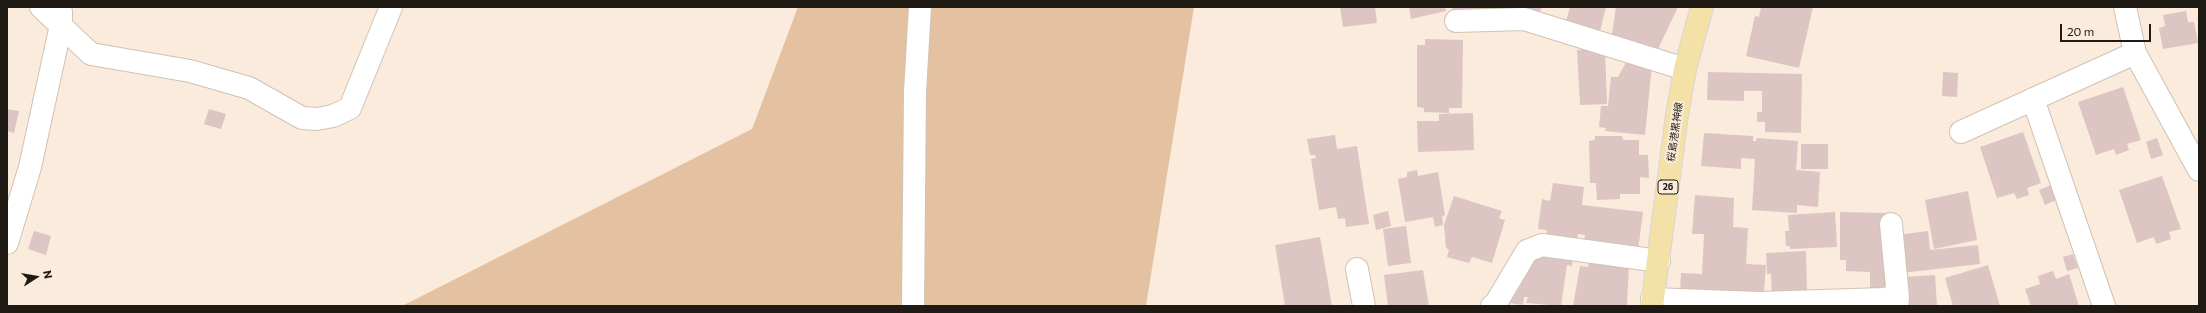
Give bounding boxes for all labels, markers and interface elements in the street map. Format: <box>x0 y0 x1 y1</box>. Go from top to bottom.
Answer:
scale bar <box>2062 16 2153 42</box>
text: 20 m <box>2067 24 2094 38</box>
street label: 桜島港黒神線 <box>1665 101 1685 163</box>
road number: 26 <box>1658 180 1678 194</box>
north arrow <box>16 257 56 297</box>
text: N <box>41 269 55 280</box>

